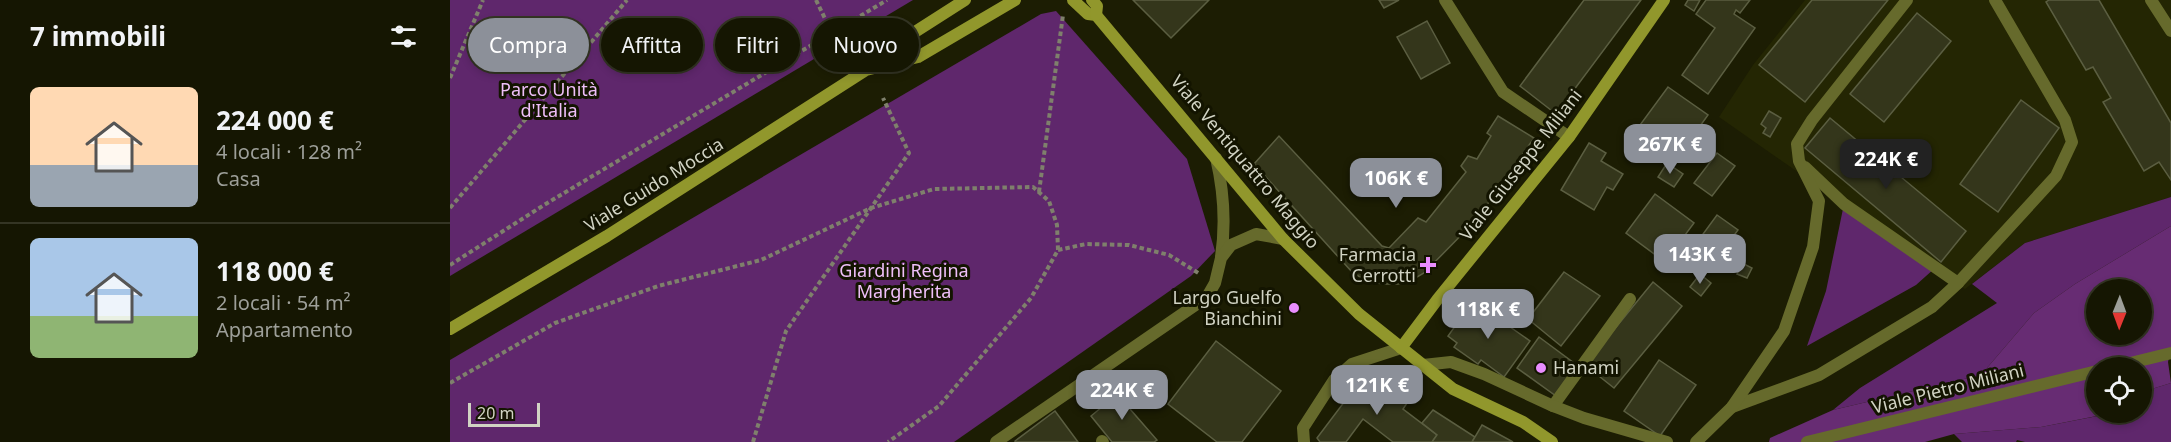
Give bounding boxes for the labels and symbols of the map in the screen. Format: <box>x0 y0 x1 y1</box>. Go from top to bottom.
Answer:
street label: Viale Ventiquattro Maggio <box>1166 69 1326 253</box>
park label: Parco Unità d'Italia <box>500 77 598 122</box>
street label: Viale Giuseppe Miliani <box>1454 84 1587 245</box>
pin: 267K € <box>1621 124 1719 175</box>
street label: Viale Guido Moccia <box>579 132 728 237</box>
pin: 224K € <box>1837 139 1935 190</box>
pin: 106K € <box>1347 158 1445 209</box>
pin: 143K € <box>1651 234 1749 285</box>
place label: Farmacia Cerrotti <box>1339 242 1416 287</box>
park label: Giardini Regina Margherita <box>839 258 969 303</box>
marker: Farmacia Cerrotti <box>1421 258 1435 272</box>
north arrow <box>2086 279 2152 345</box>
place label: Largo Guelfo Bianchini <box>1172 285 1282 330</box>
pin: 118K € <box>1439 289 1537 340</box>
marker: Largo Guelfo Bianchini <box>1287 301 1301 315</box>
place label: Hanami <box>1553 355 1619 379</box>
street label: Viale Pietro Miliani <box>1869 358 2026 419</box>
marker: Hanami <box>1534 361 1548 375</box>
pin: 121K € <box>1328 365 1426 416</box>
pin: 224K € <box>1073 370 1171 421</box>
scale bar <box>468 400 540 428</box>

